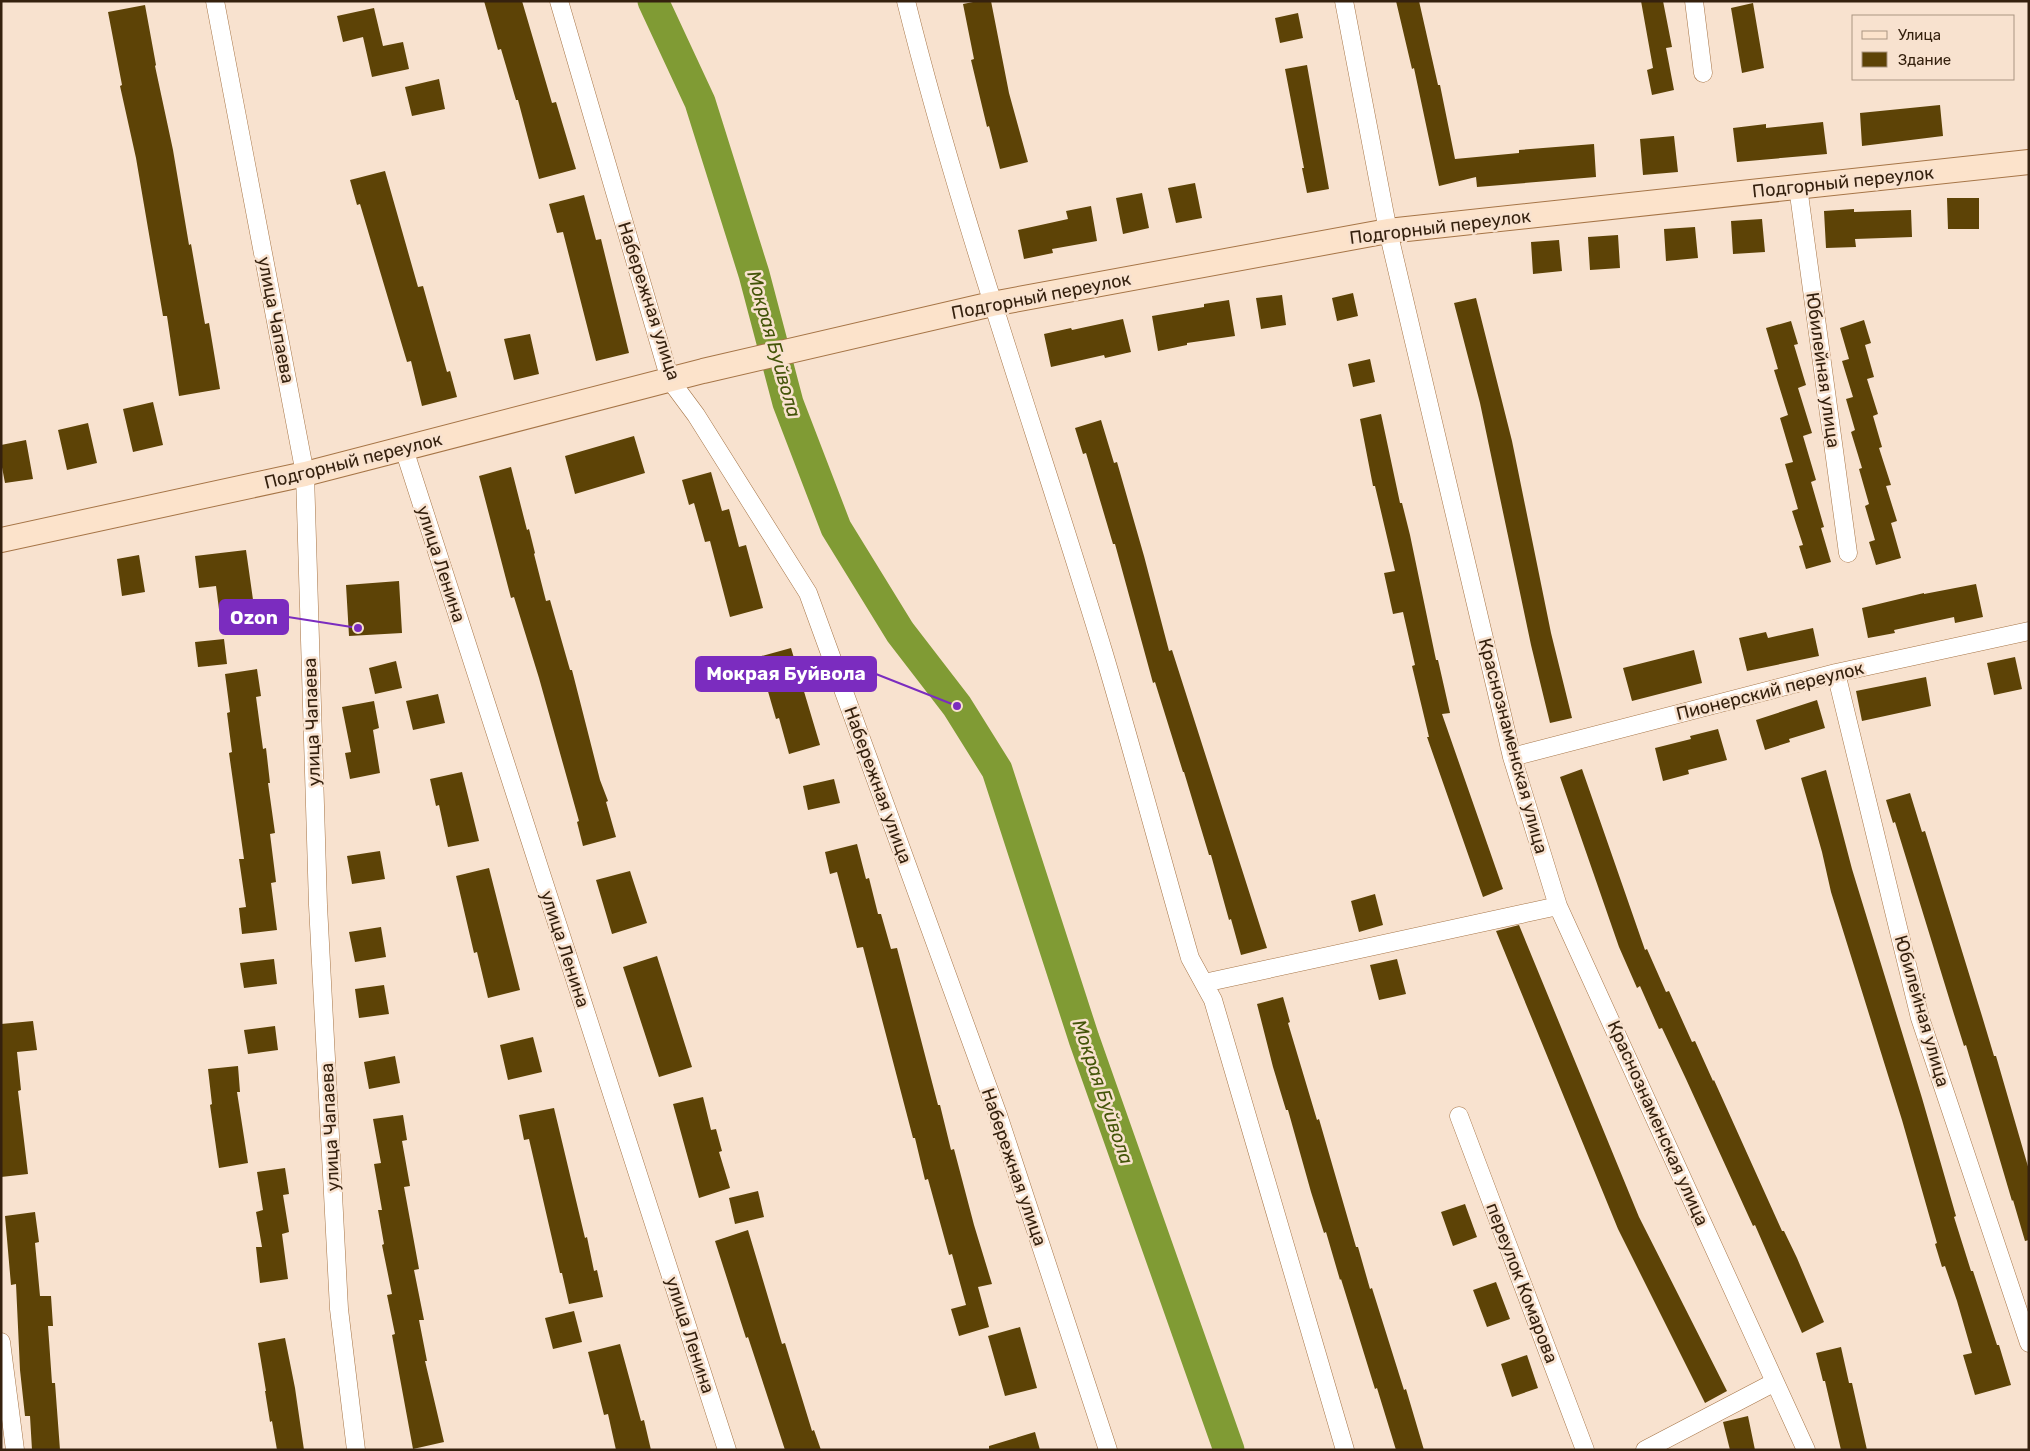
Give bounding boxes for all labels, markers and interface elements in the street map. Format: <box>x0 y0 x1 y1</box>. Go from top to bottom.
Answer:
legend <box>1852 15 2015 80</box>
text: Улица <box>1898 26 1941 44</box>
text: Здание <box>1898 51 1951 69</box>
street label: Подгорный переулок <box>1751 161 1935 202</box>
street label: Подгорный переулок <box>1348 205 1532 249</box>
street label: Набережная улица <box>613 219 685 383</box>
street label: улица Чапаева <box>253 255 299 385</box>
water label: Мокрая Буйвола <box>742 268 806 420</box>
street label: Подгорный переулок <box>949 268 1133 324</box>
street label: Юбилейная улица <box>1801 291 1845 449</box>
street label: Подгорный переулок <box>262 428 445 494</box>
street label: улица Ленина <box>412 503 470 625</box>
callout: Ozon <box>220 600 288 634</box>
text: Ozon <box>230 606 278 629</box>
street label: Краснознаменская улица <box>1474 636 1552 856</box>
street label: улица Чапаева <box>299 657 325 787</box>
callout: Мокрая Буйвола <box>696 657 876 691</box>
street label: Пионерский переулок <box>1674 657 1867 725</box>
text: Мокрая Буйвола <box>706 662 866 685</box>
street label: Набережная улица <box>839 704 917 866</box>
street label: улица Ленина <box>536 888 594 1010</box>
street label: Юбилейная улица <box>1890 933 1954 1089</box>
water label: Мокрая Буйвола <box>1067 1017 1139 1167</box>
street label: Краснознаменская улица <box>1603 1017 1713 1229</box>
street label: улица Чапаева <box>316 1062 344 1192</box>
street label: Набережная улица <box>977 1085 1051 1249</box>
street label: переулок Комарова <box>1481 1200 1563 1366</box>
street label: улица Ленина <box>661 1274 719 1396</box>

